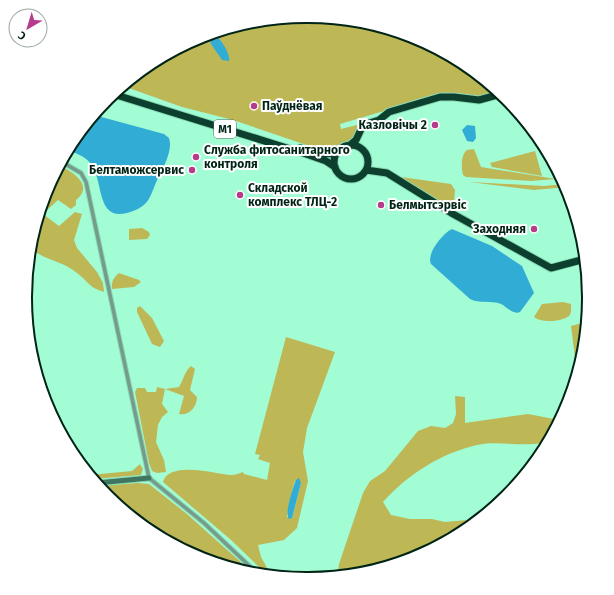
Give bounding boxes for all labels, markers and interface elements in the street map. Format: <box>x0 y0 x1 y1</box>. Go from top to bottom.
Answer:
north arrow <box>8 8 48 48</box>
text: С <box>15 28 29 43</box>
place label: Паўднёвая <box>262 99 323 113</box>
marker: Паўднёвая <box>249 101 259 111</box>
place label: Казловічы 2 <box>358 118 427 132</box>
road number: М1 <box>214 120 236 138</box>
marker: Казловічы 2 <box>430 120 440 130</box>
place label: Служба фитосанитарного контроля <box>204 143 350 171</box>
marker: Служба фитосанитарного контроля <box>191 152 201 162</box>
place label: Белтаможсервис <box>89 163 184 177</box>
marker: Белтаможсервис <box>187 165 197 175</box>
place label: Складской комплекс ТЛЦ-2 <box>248 181 337 209</box>
marker: Складской комплекс ТЛЦ-2 <box>235 190 245 200</box>
place label: Белмытсэрвіс <box>389 198 467 212</box>
marker: Белмытсэрвіс <box>376 200 386 210</box>
place label: Заходняя <box>472 222 526 236</box>
marker: Заходняя <box>529 224 539 234</box>

